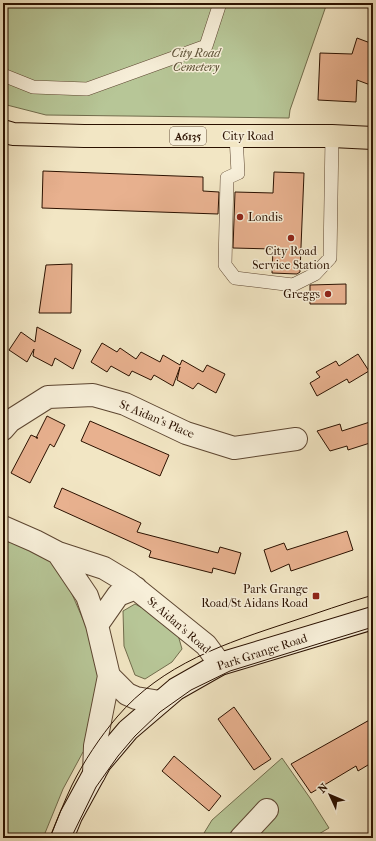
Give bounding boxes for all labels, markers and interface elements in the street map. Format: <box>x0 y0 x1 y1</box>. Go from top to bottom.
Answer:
park label: City Road Cemetery <box>172 46 222 74</box>
road number: A6135 <box>170 127 206 145</box>
street label: City Road <box>222 129 274 143</box>
place label: Londis <box>248 210 283 224</box>
marker: Londis <box>235 212 245 222</box>
marker: City Road Service Station <box>286 233 296 243</box>
place label: City Road Service Station <box>252 244 330 272</box>
place label: Greggs <box>283 287 321 301</box>
marker: Greggs <box>323 289 333 299</box>
street label: St Aidan's Place <box>117 397 197 441</box>
place label: Park Grange Road/St Aidans Road <box>201 582 308 610</box>
marker: Park Grange Road/St Aidans Road <box>311 591 321 601</box>
street label: St Aidan's Road <box>144 594 214 657</box>
street label: Park Grange Road <box>215 631 309 673</box>
north arrow <box>310 775 350 815</box>
text: N <box>316 780 331 796</box>

